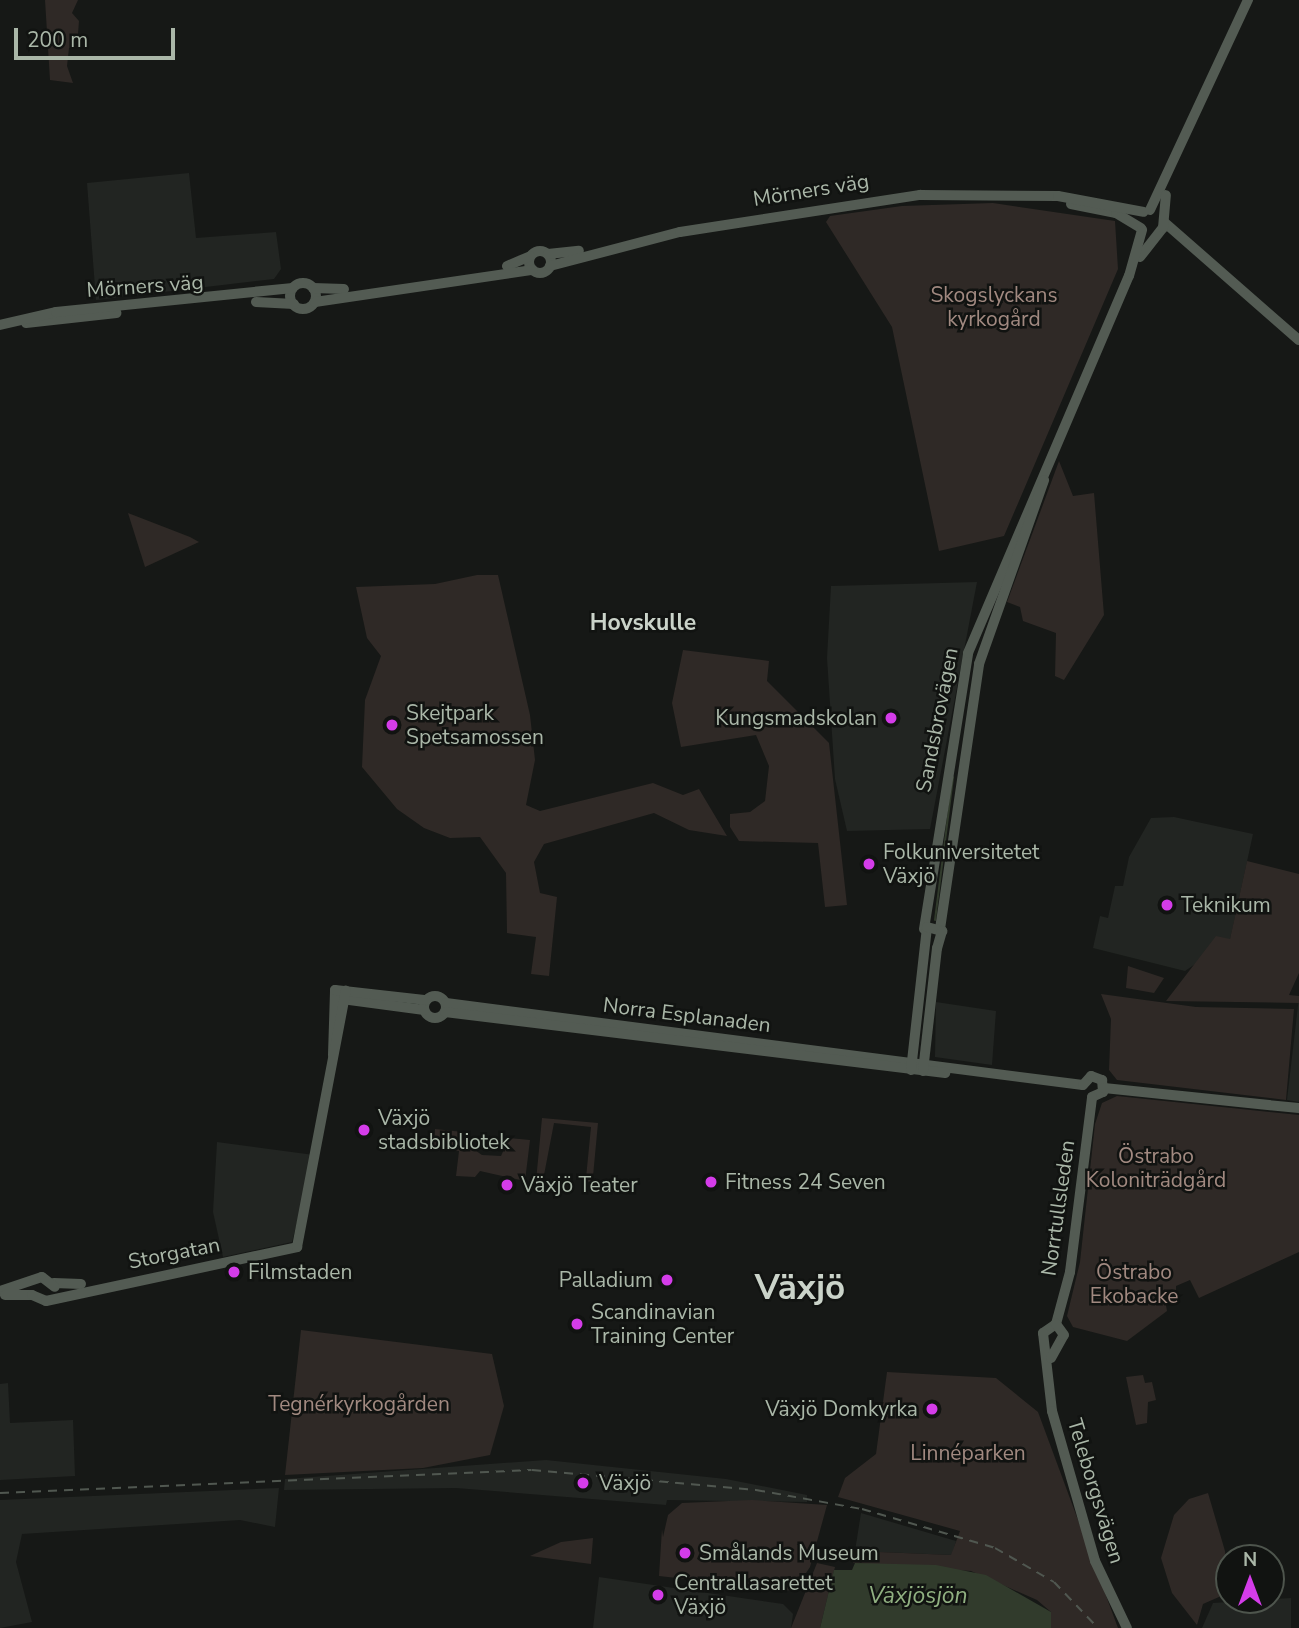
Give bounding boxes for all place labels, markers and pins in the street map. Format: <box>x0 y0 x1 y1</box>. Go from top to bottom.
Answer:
place label: Skejtpark Spetsamossen <box>406 700 544 750</box>
place label: Kungsmadskolan <box>715 705 877 731</box>
marker: Kungsmadskolan <box>883 710 899 726</box>
marker: Skejtpark Spetsamossen <box>384 717 400 733</box>
place label: Folkuniversitetet Växjö <box>883 839 1039 889</box>
marker: Folkuniversitetet Växjö <box>861 856 877 872</box>
place label: Teknikum <box>1181 892 1271 918</box>
marker: Teknikum <box>1159 897 1175 913</box>
place label: Växjö stadsbibliotek <box>378 1105 510 1155</box>
marker: Växjö stadsbibliotek <box>356 1122 372 1138</box>
place label: Fitness 24 Seven <box>725 1169 886 1195</box>
place label: Växjö Teater <box>521 1172 638 1198</box>
marker: Fitness 24 Seven <box>703 1174 719 1190</box>
marker: Växjö Teater <box>499 1177 515 1193</box>
place label: Filmstaden <box>248 1259 352 1285</box>
marker: Filmstaden <box>226 1264 242 1280</box>
place label: Palladium <box>559 1267 653 1293</box>
marker: Palladium <box>659 1272 675 1288</box>
place label: Scandinavian Training Center <box>591 1299 734 1349</box>
marker: Scandinavian Training Center <box>569 1316 585 1332</box>
place label: Växjö Domkyrka <box>765 1396 918 1422</box>
marker: Växjö Domkyrka <box>924 1401 940 1417</box>
place label: Växjö <box>599 1470 651 1496</box>
marker: Växjö <box>573 1473 593 1493</box>
place label: Smålands Museum <box>699 1540 879 1566</box>
marker: Smålands Museum <box>677 1545 693 1561</box>
place label: Centrallasarettet Växjö <box>674 1570 833 1620</box>
marker: Centrallasarettet Växjö <box>648 1585 668 1605</box>

